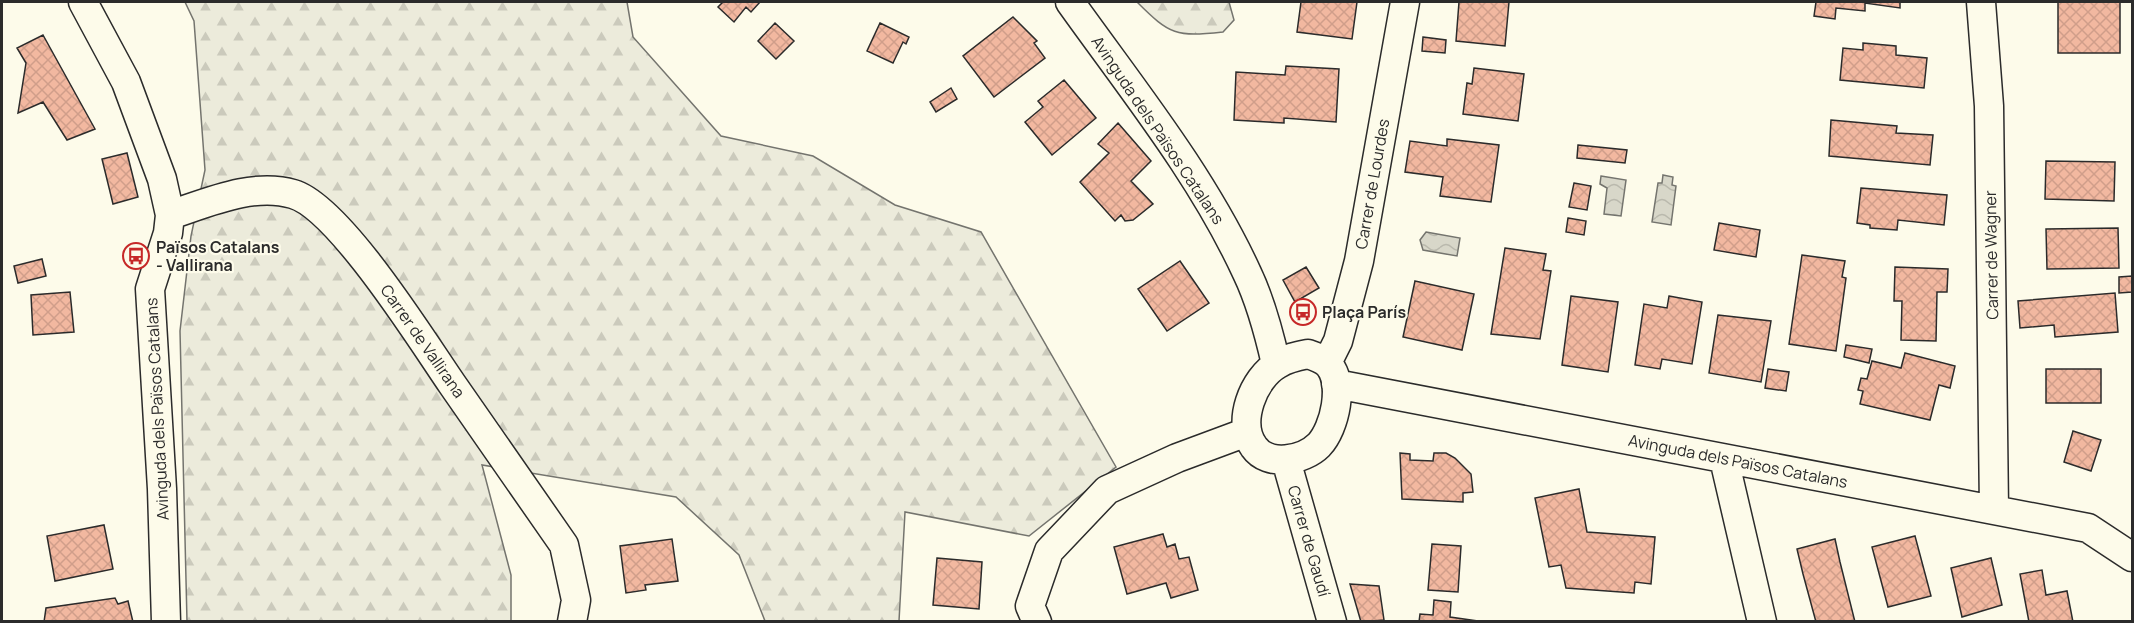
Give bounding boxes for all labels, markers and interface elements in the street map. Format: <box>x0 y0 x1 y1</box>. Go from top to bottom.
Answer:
street label: Avinguda dels Països Catalans <box>1087 31 1229 229</box>
street label: Carrer de Lourdes <box>1350 117 1394 251</box>
street label: Carrer de Wagner <box>1979 190 2003 320</box>
place label: Països Catalans - Vallirana <box>156 236 280 276</box>
bus stop icon: Països Catalans - Vallirana <box>121 241 151 271</box>
street label: Carrer de Vallirana <box>376 280 470 402</box>
street label: Avinguda dels Països Catalans <box>140 297 174 521</box>
bus stop icon: Plaça París <box>1288 297 1318 327</box>
place label: Plaça París <box>1322 301 1407 323</box>
street label: Avinguda dels Països Catalans <box>1626 429 1850 493</box>
street label: Carrer de Gaudí <box>1283 483 1335 600</box>

